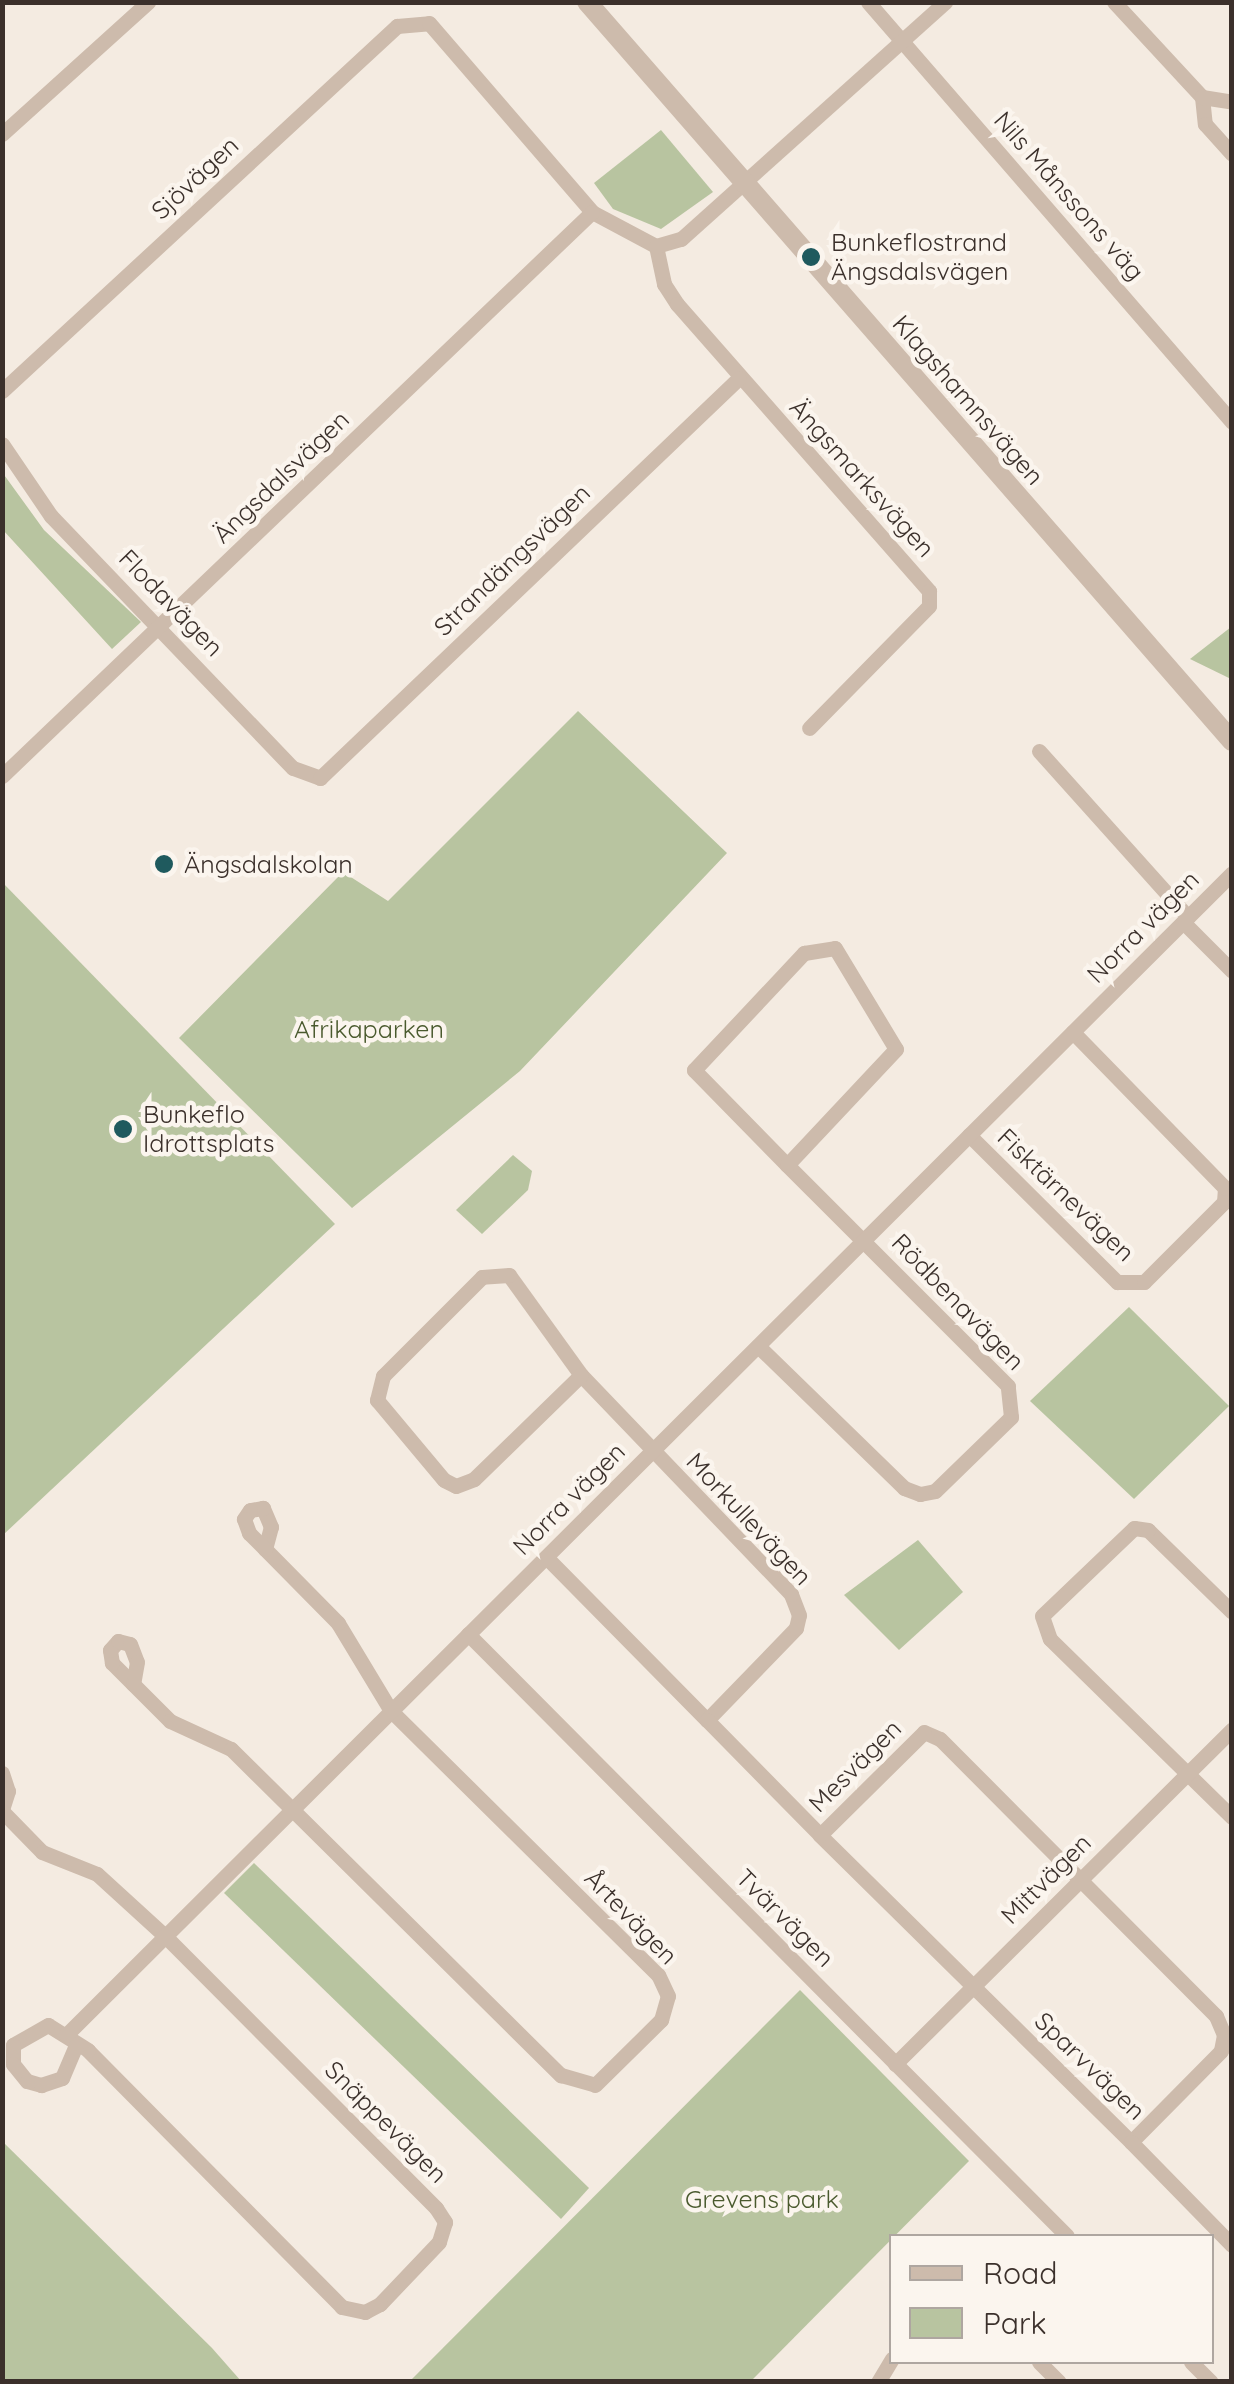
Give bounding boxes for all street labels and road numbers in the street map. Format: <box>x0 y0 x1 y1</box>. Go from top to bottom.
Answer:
street label: Nils Månssons väg <box>988 106 1150 286</box>
street label: Sjövägen <box>145 130 245 226</box>
street label: Klagshamnsvägen <box>886 309 1050 491</box>
street label: Ängsmarksvägen <box>783 393 941 563</box>
street label: Ängsdalsvägen <box>207 405 355 549</box>
street label: Strandängsvägen <box>428 478 596 642</box>
street label: Flodavägen <box>113 543 229 663</box>
street label: Norra vägen <box>1081 865 1205 989</box>
street label: Fisktärnevägen <box>991 1122 1141 1268</box>
street label: Rödbenavägen <box>886 1228 1030 1376</box>
street label: Norra vägen <box>507 1437 631 1561</box>
street label: Morkullevägen <box>680 1447 818 1591</box>
street label: Mesvägen <box>802 1713 908 1819</box>
street label: Mittvägen <box>995 1828 1097 1930</box>
street label: Årtevägen <box>578 1863 684 1971</box>
street label: Tvärvägen <box>730 1863 840 1973</box>
street label: Sparvvägen <box>1029 2006 1151 2126</box>
street label: Snäppevägen <box>319 2055 453 2189</box>

